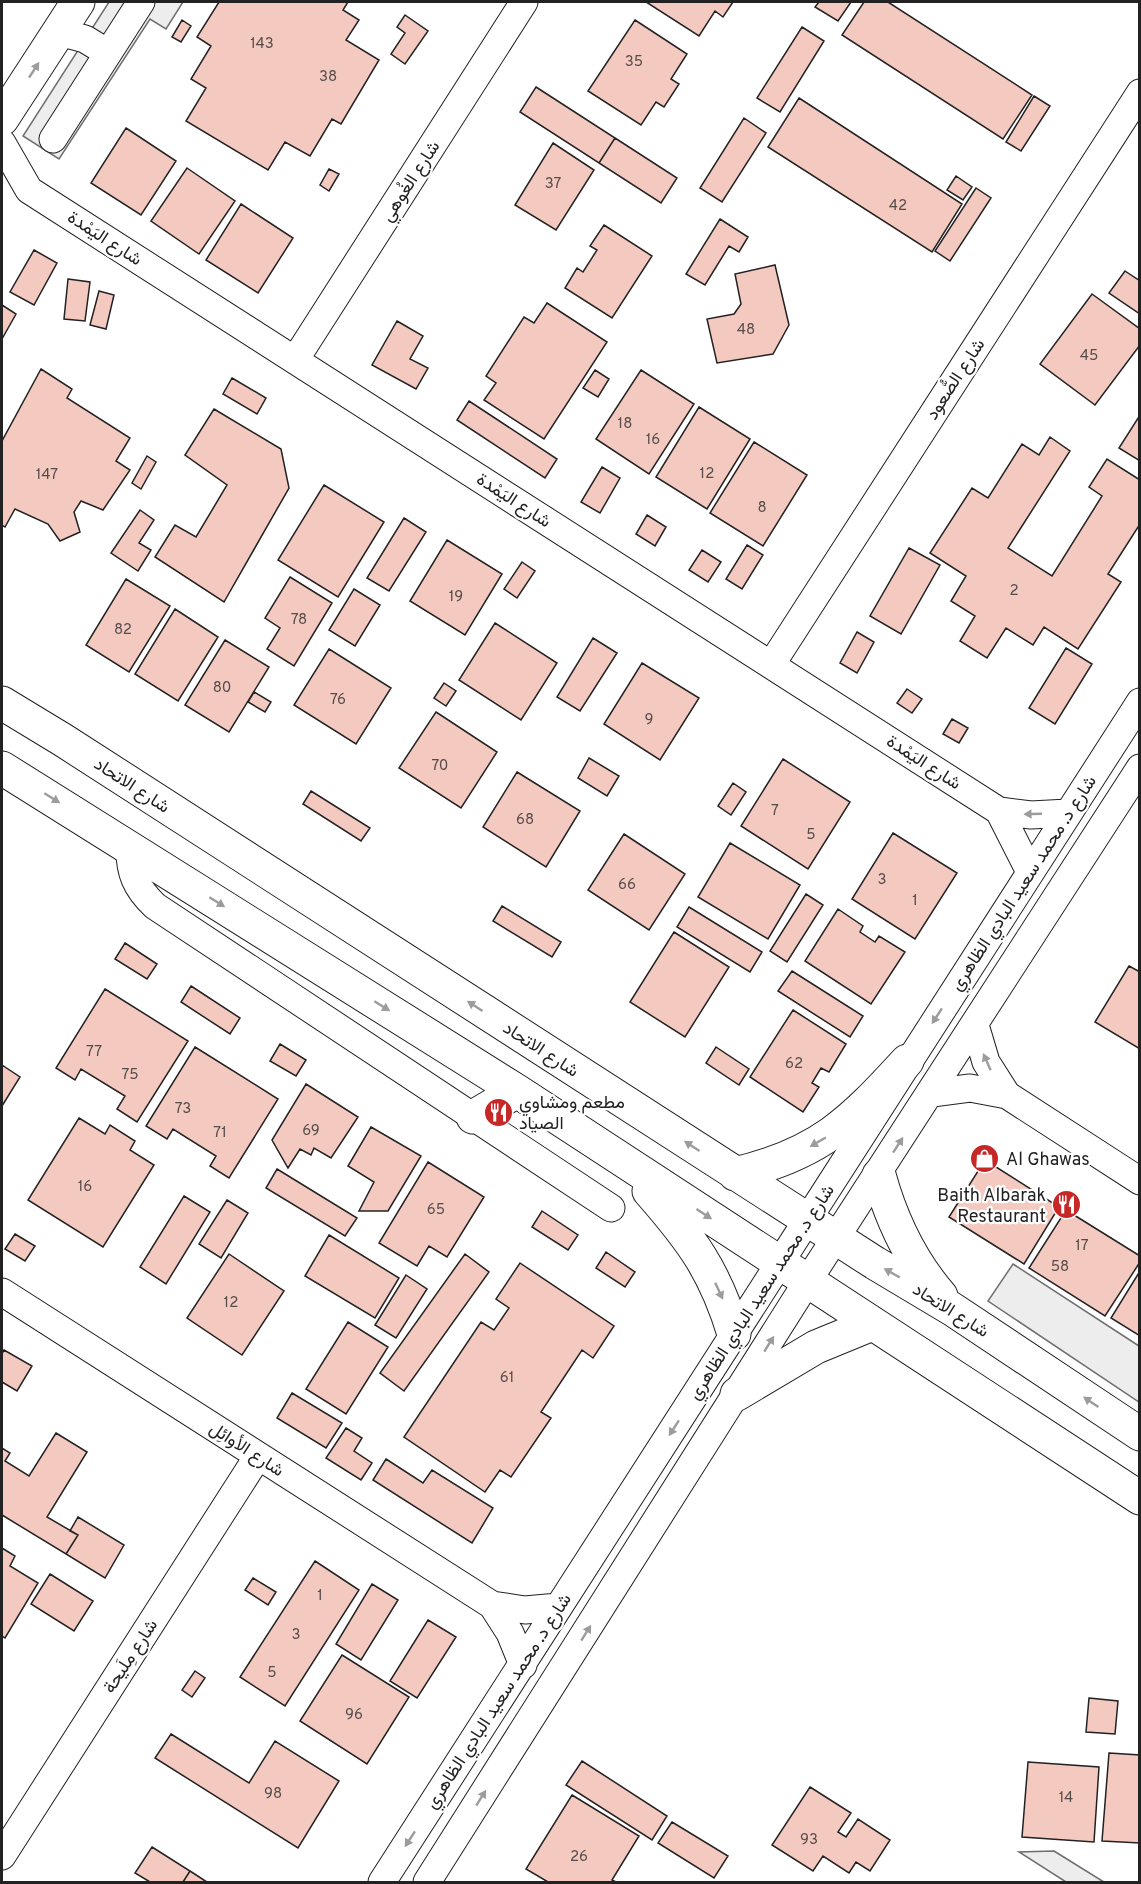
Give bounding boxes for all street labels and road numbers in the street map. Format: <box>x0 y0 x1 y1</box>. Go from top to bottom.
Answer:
street label: شارع الغُوهي <box>376 136 448 228</box>
street label: شارع اليَمْدة <box>62 207 146 272</box>
street label: شارع الصُّعود <box>920 334 991 425</box>
street label: شارع اليَمْدة <box>471 469 555 534</box>
street label: شارع اليَمْدة <box>881 731 965 796</box>
street label: شارع الاتحاد <box>89 753 173 819</box>
street label: شارع د. محمد سعيد البادي الظاهري <box>946 772 1104 997</box>
street label: شارع الاتحاد <box>498 1017 582 1083</box>
street label: شارع د. محمد سعيد البادي الظاهري <box>684 1181 842 1406</box>
street label: شارع الاتحاد <box>908 1279 993 1344</box>
street label: شارع الأوائِل <box>204 1418 288 1483</box>
street label: شارع د. محمد سعيد البادي الظاهري <box>421 1590 579 1815</box>
street label: شارع مِلَيحة <box>99 1615 164 1698</box>

